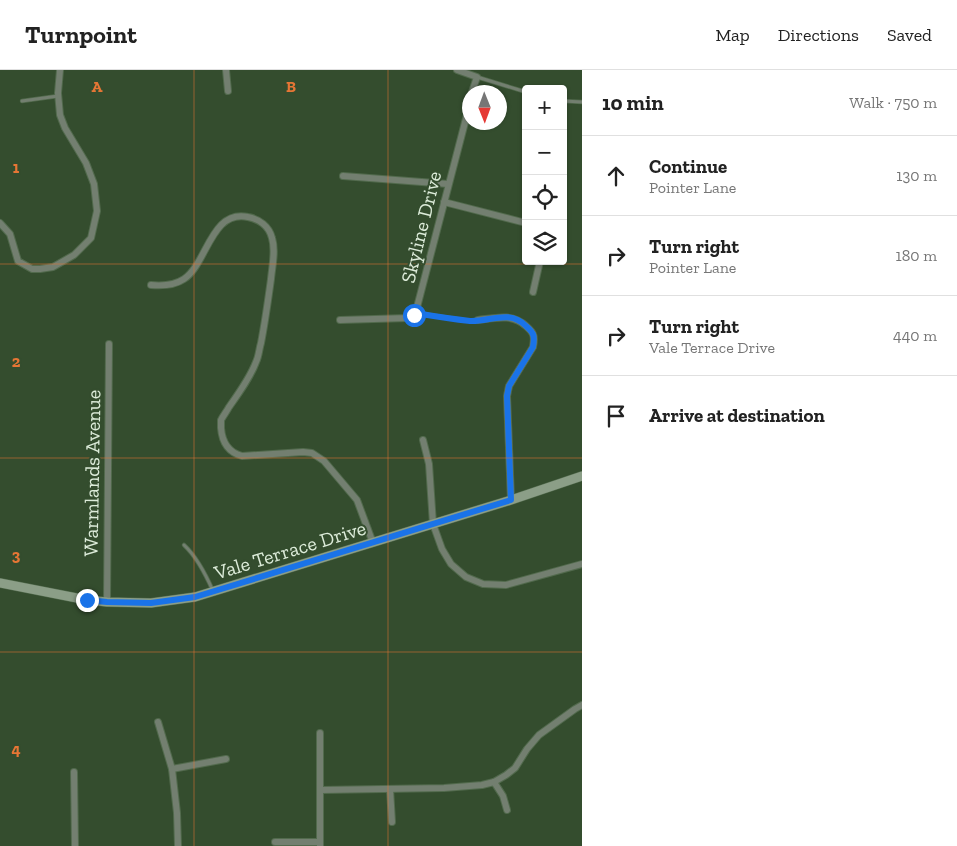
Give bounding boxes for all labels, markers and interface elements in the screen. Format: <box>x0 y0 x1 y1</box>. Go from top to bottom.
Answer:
text: Turnpoint <box>25 20 137 49</box>
text: Map <box>715 24 750 46</box>
text: Directions <box>778 24 859 46</box>
text: Saved <box>887 24 932 46</box>
text: A <box>92 77 103 96</box>
text: B <box>286 77 296 96</box>
north arrow <box>462 85 507 130</box>
map controls <box>522 85 567 265</box>
button: + <box>522 85 567 130</box>
text: 10 min <box>602 90 664 115</box>
text: Walk · 750 m <box>849 93 937 112</box>
button: − <box>522 130 567 175</box>
text: Continue <box>649 155 727 178</box>
text: 1 <box>13 158 20 177</box>
icon: ahead <box>602 162 630 190</box>
text: 130 m <box>896 166 937 185</box>
street label: Skyline Drive <box>396 169 446 285</box>
button: locate <box>522 175 567 220</box>
text: Pointer Lane <box>649 178 736 197</box>
button: layers <box>522 220 567 265</box>
text: Turn right <box>649 235 739 258</box>
icon: right <box>602 242 630 270</box>
text: 180 m <box>896 246 937 265</box>
text: Pointer Lane <box>649 258 736 277</box>
route start <box>403 304 426 327</box>
text: Turn right <box>649 315 739 338</box>
icon: right <box>602 322 630 350</box>
text: 440 m <box>893 326 937 345</box>
text: Vale Terrace Drive <box>649 338 775 357</box>
text: 2 <box>12 352 21 371</box>
street label: Warmlands Avenue <box>79 389 105 557</box>
icon: arrive <box>602 402 630 430</box>
text: Arrive at destination <box>649 404 825 427</box>
street label: Vale Terrace Drive <box>210 516 369 585</box>
text: 3 <box>12 546 21 565</box>
route end <box>76 589 99 612</box>
text: 4 <box>11 740 21 759</box>

